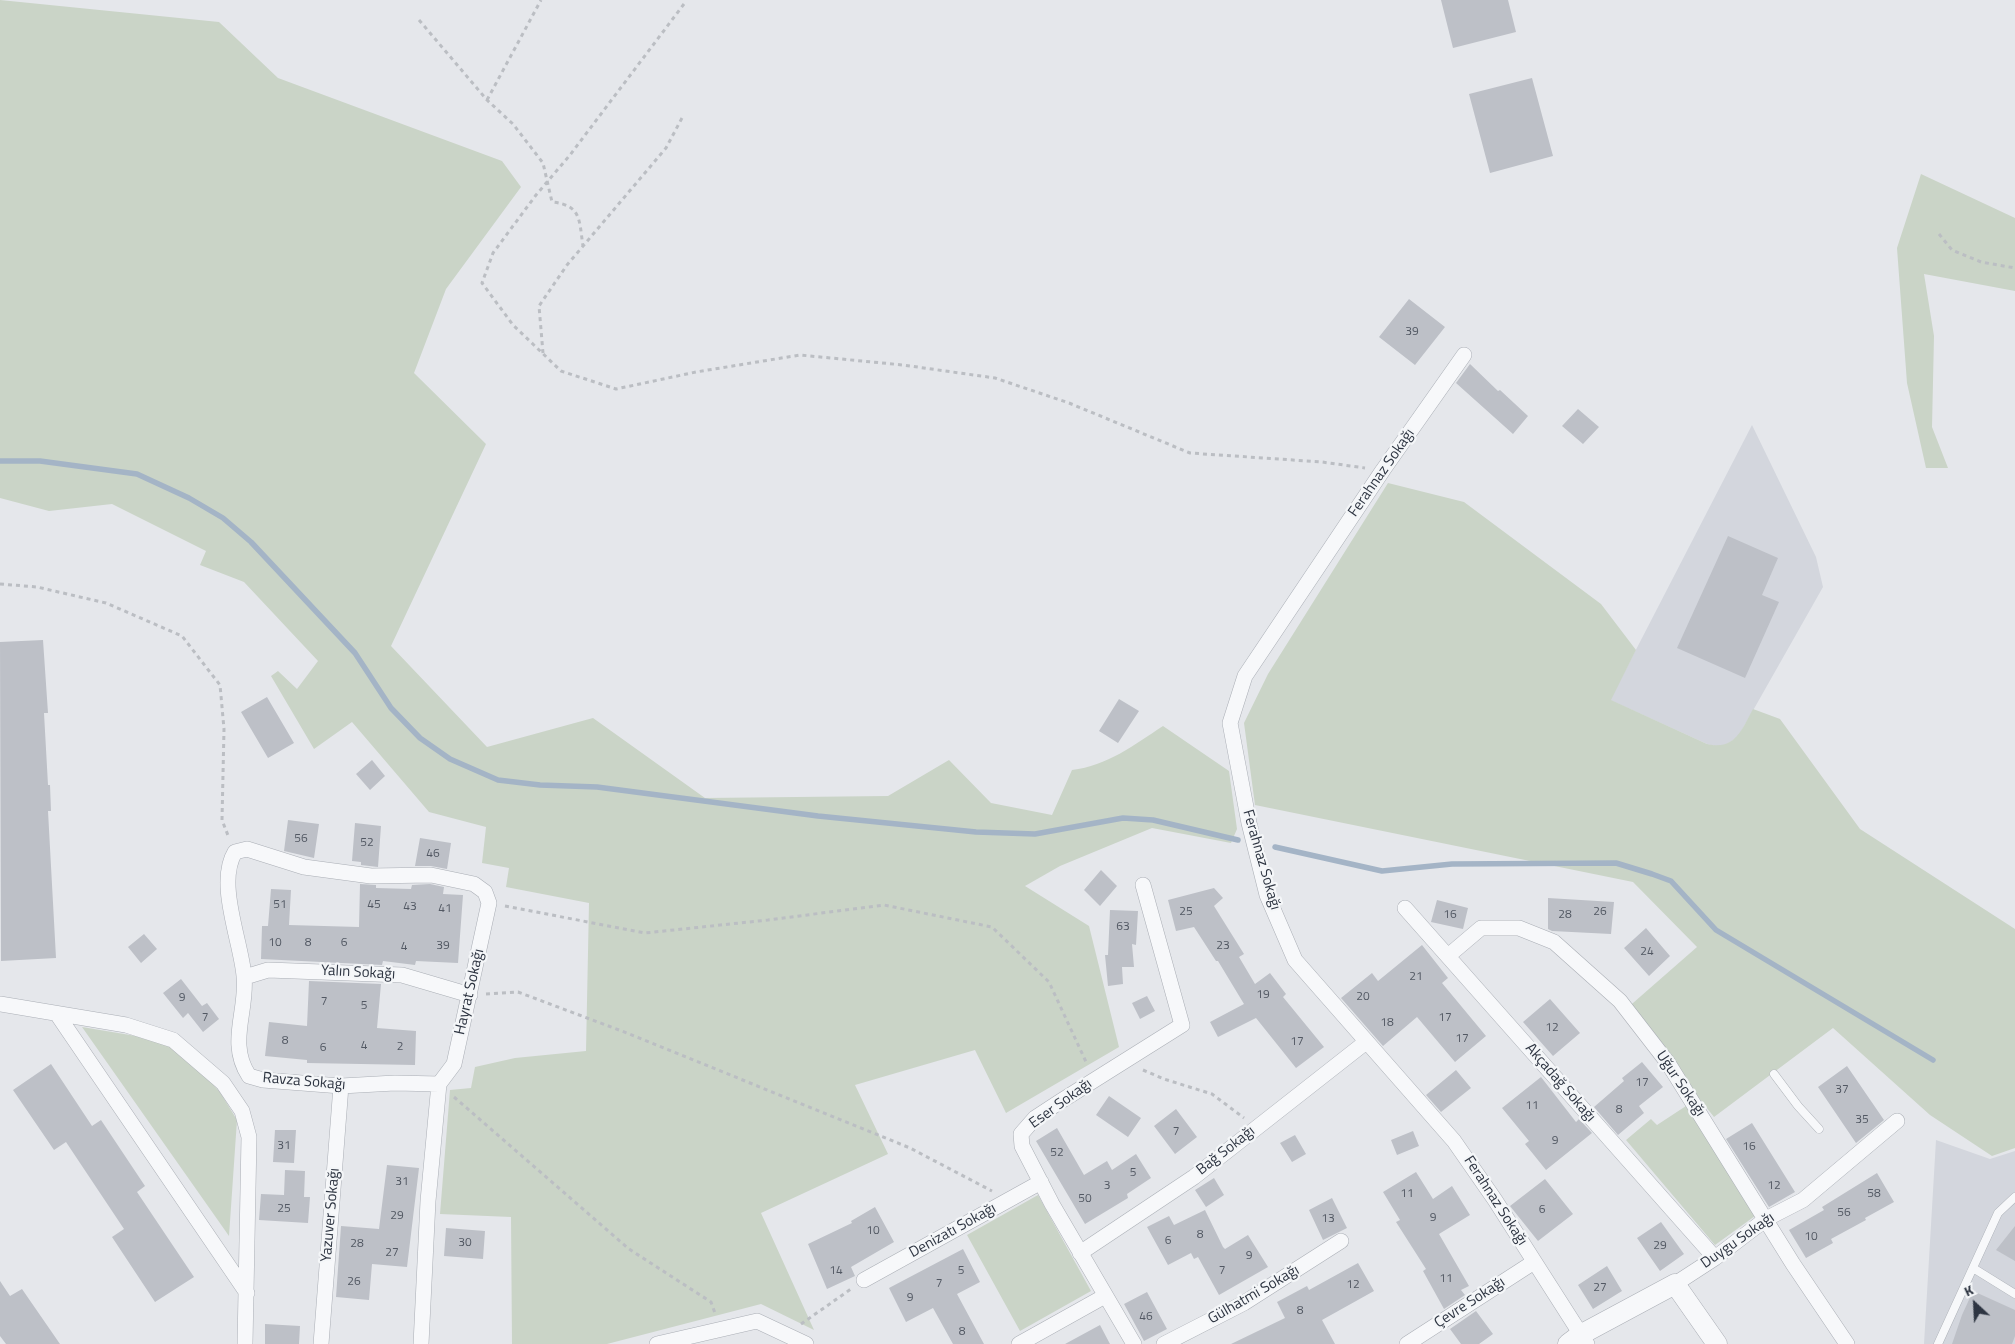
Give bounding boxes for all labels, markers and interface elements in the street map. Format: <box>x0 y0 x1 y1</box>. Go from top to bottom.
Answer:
house number: 39 <box>1405 325 1419 339</box>
street label: Ferahnaz Sokağı <box>1345 426 1419 520</box>
street label: Ferahnaz Sokağı <box>1238 808 1284 912</box>
house number: 56 <box>294 832 308 846</box>
house number: 52 <box>360 836 374 850</box>
house number: 46 <box>426 847 440 861</box>
house number: 51 <box>273 898 287 912</box>
house number: 45 <box>367 898 381 912</box>
house number: 43 <box>403 900 417 914</box>
house number: 41 <box>438 902 452 916</box>
house number: 25 <box>1179 905 1193 919</box>
house number: 26 <box>1593 905 1607 919</box>
house number: 16 <box>1443 908 1457 922</box>
house number: 28 <box>1558 908 1572 922</box>
house number: 63 <box>1116 920 1130 934</box>
house number: 10 <box>268 936 282 950</box>
house number: 8 <box>305 936 311 950</box>
house number: 6 <box>341 936 347 950</box>
house number: 39 <box>436 939 450 953</box>
house number: 23 <box>1216 939 1230 953</box>
house number: 4 <box>401 940 407 954</box>
house number: 24 <box>1640 945 1654 959</box>
street label: Hayrat Sokağı <box>451 947 489 1037</box>
street label: Yalın Sokağı <box>320 962 396 984</box>
house number: 21 <box>1409 970 1423 984</box>
house number: 19 <box>1256 988 1270 1002</box>
house number: 20 <box>1356 990 1370 1004</box>
house number: 9 <box>179 991 185 1005</box>
house number: 7 <box>321 995 327 1009</box>
house number: 5 <box>361 999 367 1013</box>
house number: 7 <box>202 1011 208 1025</box>
house number: 17 <box>1438 1011 1452 1025</box>
house number: 18 <box>1380 1016 1394 1030</box>
house number: 12 <box>1545 1021 1559 1035</box>
house number: 17 <box>1455 1032 1469 1046</box>
house number: 8 <box>282 1034 288 1048</box>
house number: 17 <box>1290 1035 1304 1049</box>
house number: 4 <box>361 1039 367 1053</box>
house number: 2 <box>397 1040 403 1054</box>
street label: Akçadağ Sokağı <box>1521 1040 1599 1126</box>
house number: 6 <box>320 1041 326 1055</box>
street label: Uğur Sokağı <box>1651 1048 1709 1120</box>
street label: Ravza Sokağı <box>262 1069 346 1095</box>
street label: Eser Sokağı <box>1026 1075 1096 1133</box>
house number: 17 <box>1635 1076 1649 1090</box>
house number: 37 <box>1835 1083 1849 1097</box>
house number: 11 <box>1525 1099 1539 1113</box>
house number: 8 <box>1616 1103 1622 1117</box>
house number: 35 <box>1855 1113 1869 1127</box>
street label: Bağ Sokağı <box>1193 1123 1259 1179</box>
house number: 7 <box>1173 1125 1179 1139</box>
house number: 9 <box>1552 1134 1558 1148</box>
house number: 31 <box>277 1139 291 1153</box>
house number: 16 <box>1742 1140 1756 1154</box>
house number: 52 <box>1050 1146 1064 1160</box>
street label: Ferahnaz Sokağı <box>1459 1153 1531 1249</box>
house number: 5 <box>1130 1166 1136 1180</box>
street label: Yazuver Sokağı <box>318 1167 344 1263</box>
house number: 31 <box>395 1175 409 1189</box>
house number: 3 <box>1104 1179 1110 1193</box>
house number: 12 <box>1767 1179 1781 1193</box>
house number: 11 <box>1400 1187 1414 1201</box>
house number: 58 <box>1867 1187 1881 1201</box>
house number: 50 <box>1078 1192 1092 1206</box>
street label: Denizatı Sokağı <box>906 1200 1000 1262</box>
house number: 25 <box>277 1202 291 1216</box>
house number: 6 <box>1539 1203 1545 1217</box>
house number: 56 <box>1837 1206 1851 1220</box>
house number: 29 <box>390 1209 404 1223</box>
street label: Duygu Sokağı <box>1698 1209 1778 1273</box>
house number: 9 <box>1430 1211 1436 1225</box>
house number: 13 <box>1321 1212 1335 1226</box>
house number: 10 <box>866 1224 880 1238</box>
house number: 8 <box>1197 1228 1203 1242</box>
house number: 10 <box>1804 1230 1818 1244</box>
house number: 6 <box>1165 1234 1171 1248</box>
house number: 30 <box>458 1236 472 1250</box>
house number: 28 <box>350 1237 364 1251</box>
house number: 29 <box>1653 1239 1667 1253</box>
house number: 27 <box>385 1246 399 1260</box>
house number: 9 <box>1246 1249 1252 1263</box>
street label: Gülhatmi Sokağı <box>1205 1262 1303 1328</box>
house number: 14 <box>829 1264 843 1278</box>
house number: 5 <box>958 1264 964 1278</box>
house number: 7 <box>1219 1264 1225 1278</box>
house number: 11 <box>1439 1272 1453 1286</box>
street label: Çevre Sokağı <box>1431 1274 1509 1332</box>
house number: 26 <box>347 1275 361 1289</box>
house number: 7 <box>936 1277 942 1291</box>
house number: 12 <box>1346 1278 1360 1292</box>
north arrow <box>1950 1279 2000 1329</box>
text: K <box>1960 1279 1977 1301</box>
house number: 27 <box>1593 1281 1607 1295</box>
house number: 9 <box>907 1291 913 1305</box>
house number: 8 <box>1297 1304 1303 1318</box>
house number: 46 <box>1139 1310 1153 1324</box>
house number: 8 <box>959 1325 965 1339</box>

